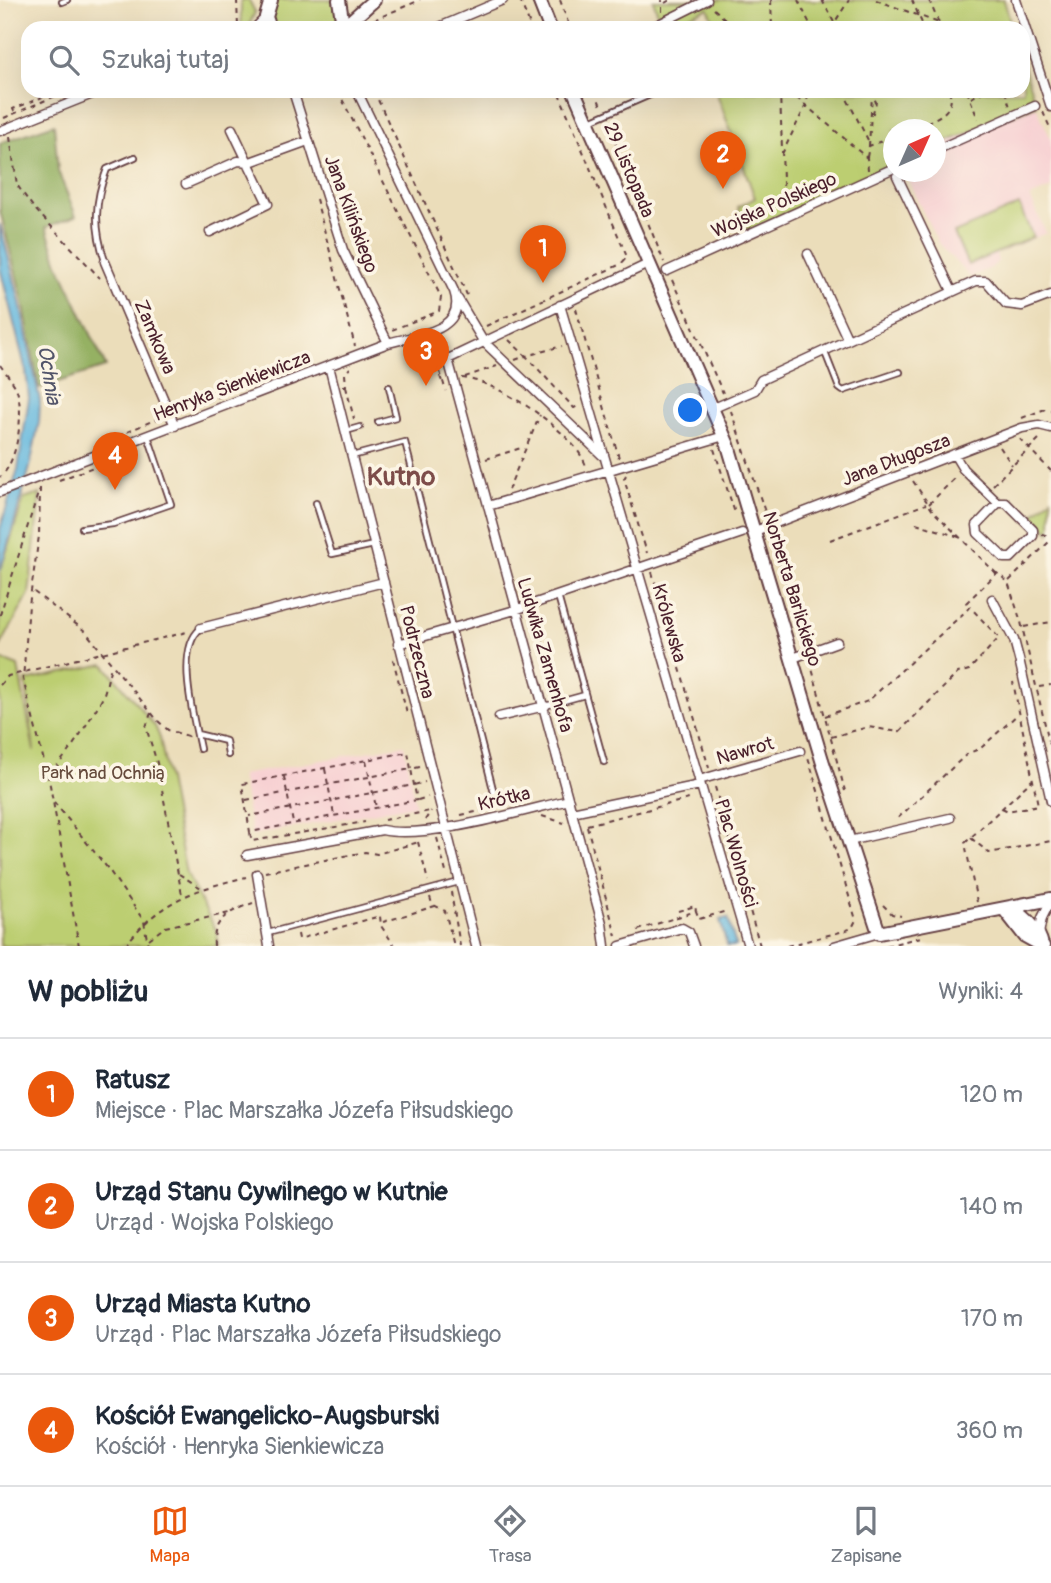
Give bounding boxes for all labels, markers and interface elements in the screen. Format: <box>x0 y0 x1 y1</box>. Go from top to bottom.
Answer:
search box <box>21 21 1030 98</box>
icon: search <box>45 41 83 79</box>
text: Szukaj tutaj <box>101 44 229 76</box>
street label: 29 Listopada <box>598 119 660 221</box>
north arrow <box>883 119 946 182</box>
pin: 2 <box>700 131 746 189</box>
street label: Jana Kilińskiego <box>319 152 383 276</box>
street label: Wojska Polskiego <box>708 167 840 243</box>
pin: 1 <box>520 225 566 283</box>
street label: Zamkowa <box>129 296 181 378</box>
pin: 3 <box>403 328 449 386</box>
water label: Ochnia <box>31 344 67 408</box>
street label: Henryka Sienkiewicza <box>150 345 314 427</box>
your location <box>673 393 707 427</box>
street label: Jana Długosza <box>838 428 954 492</box>
pin: 4 <box>92 432 138 490</box>
district label: Kutno <box>367 461 435 493</box>
street label: Norberta Barlickiego <box>757 509 827 669</box>
street label: Ludwika Zamenhofa <box>511 575 579 735</box>
street label: Królewska <box>646 581 692 665</box>
street label: Podrzeczna <box>394 603 440 701</box>
street label: Nawrot <box>713 731 777 771</box>
park label: Park nad Ochnią <box>40 761 166 785</box>
street label: Krótka <box>475 781 533 817</box>
street label: Plac Wolności <box>709 796 763 910</box>
text: W pobliżu <box>28 973 148 1010</box>
text: Wyniki: 4 <box>938 977 1023 1006</box>
text: Ratusz <box>95 1064 170 1096</box>
text: 1 <box>47 1080 56 1109</box>
text: 120 m <box>960 1080 1023 1109</box>
text: Miejsce · Plac Marszałka Józefa Piłsudskiego <box>95 1096 513 1125</box>
text: Urząd Stanu Cywilnego w Kutnie <box>95 1176 448 1208</box>
text: 2 <box>45 1192 57 1221</box>
text: 140 m <box>960 1192 1023 1221</box>
text: Urząd · Wojska Polskiego <box>95 1208 334 1237</box>
text: Urząd Miasta Kutno <box>95 1288 311 1320</box>
text: 3 <box>45 1304 57 1333</box>
text: 170 m <box>961 1304 1023 1333</box>
text: Urząd · Plac Marszałka Józefa Piłsudskiego <box>95 1320 501 1349</box>
text: Kościół Ewangelicko-Augsburski <box>95 1400 439 1432</box>
text: 4 <box>44 1416 58 1445</box>
text: 360 m <box>956 1416 1023 1445</box>
text: Kościół · Henryka Sienkiewicza <box>95 1432 384 1461</box>
tab: Mapa <box>149 1502 190 1568</box>
tab: Trasa <box>489 1502 532 1568</box>
tab: Zapisane <box>831 1502 902 1568</box>

